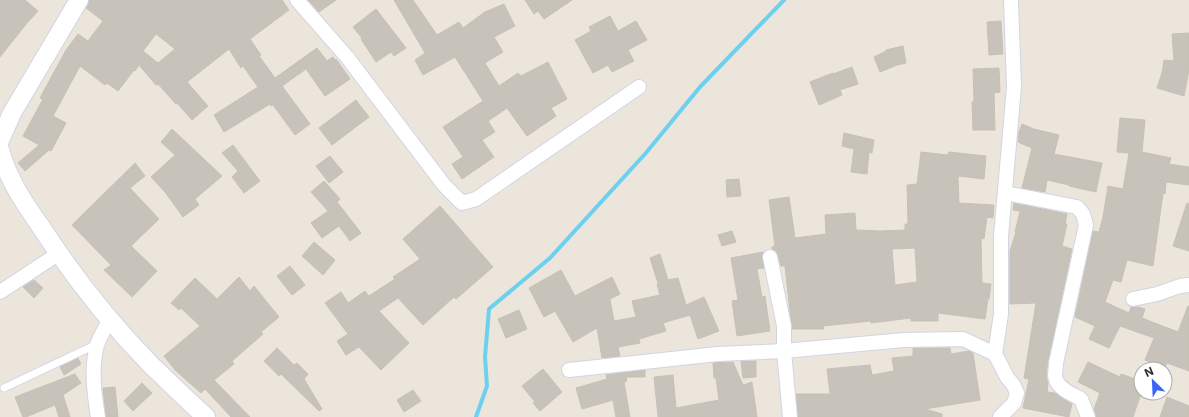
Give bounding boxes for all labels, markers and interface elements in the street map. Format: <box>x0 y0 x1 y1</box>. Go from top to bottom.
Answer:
north arrow <box>1133 361 1173 401</box>
text: N <box>1142 364 1156 380</box>

